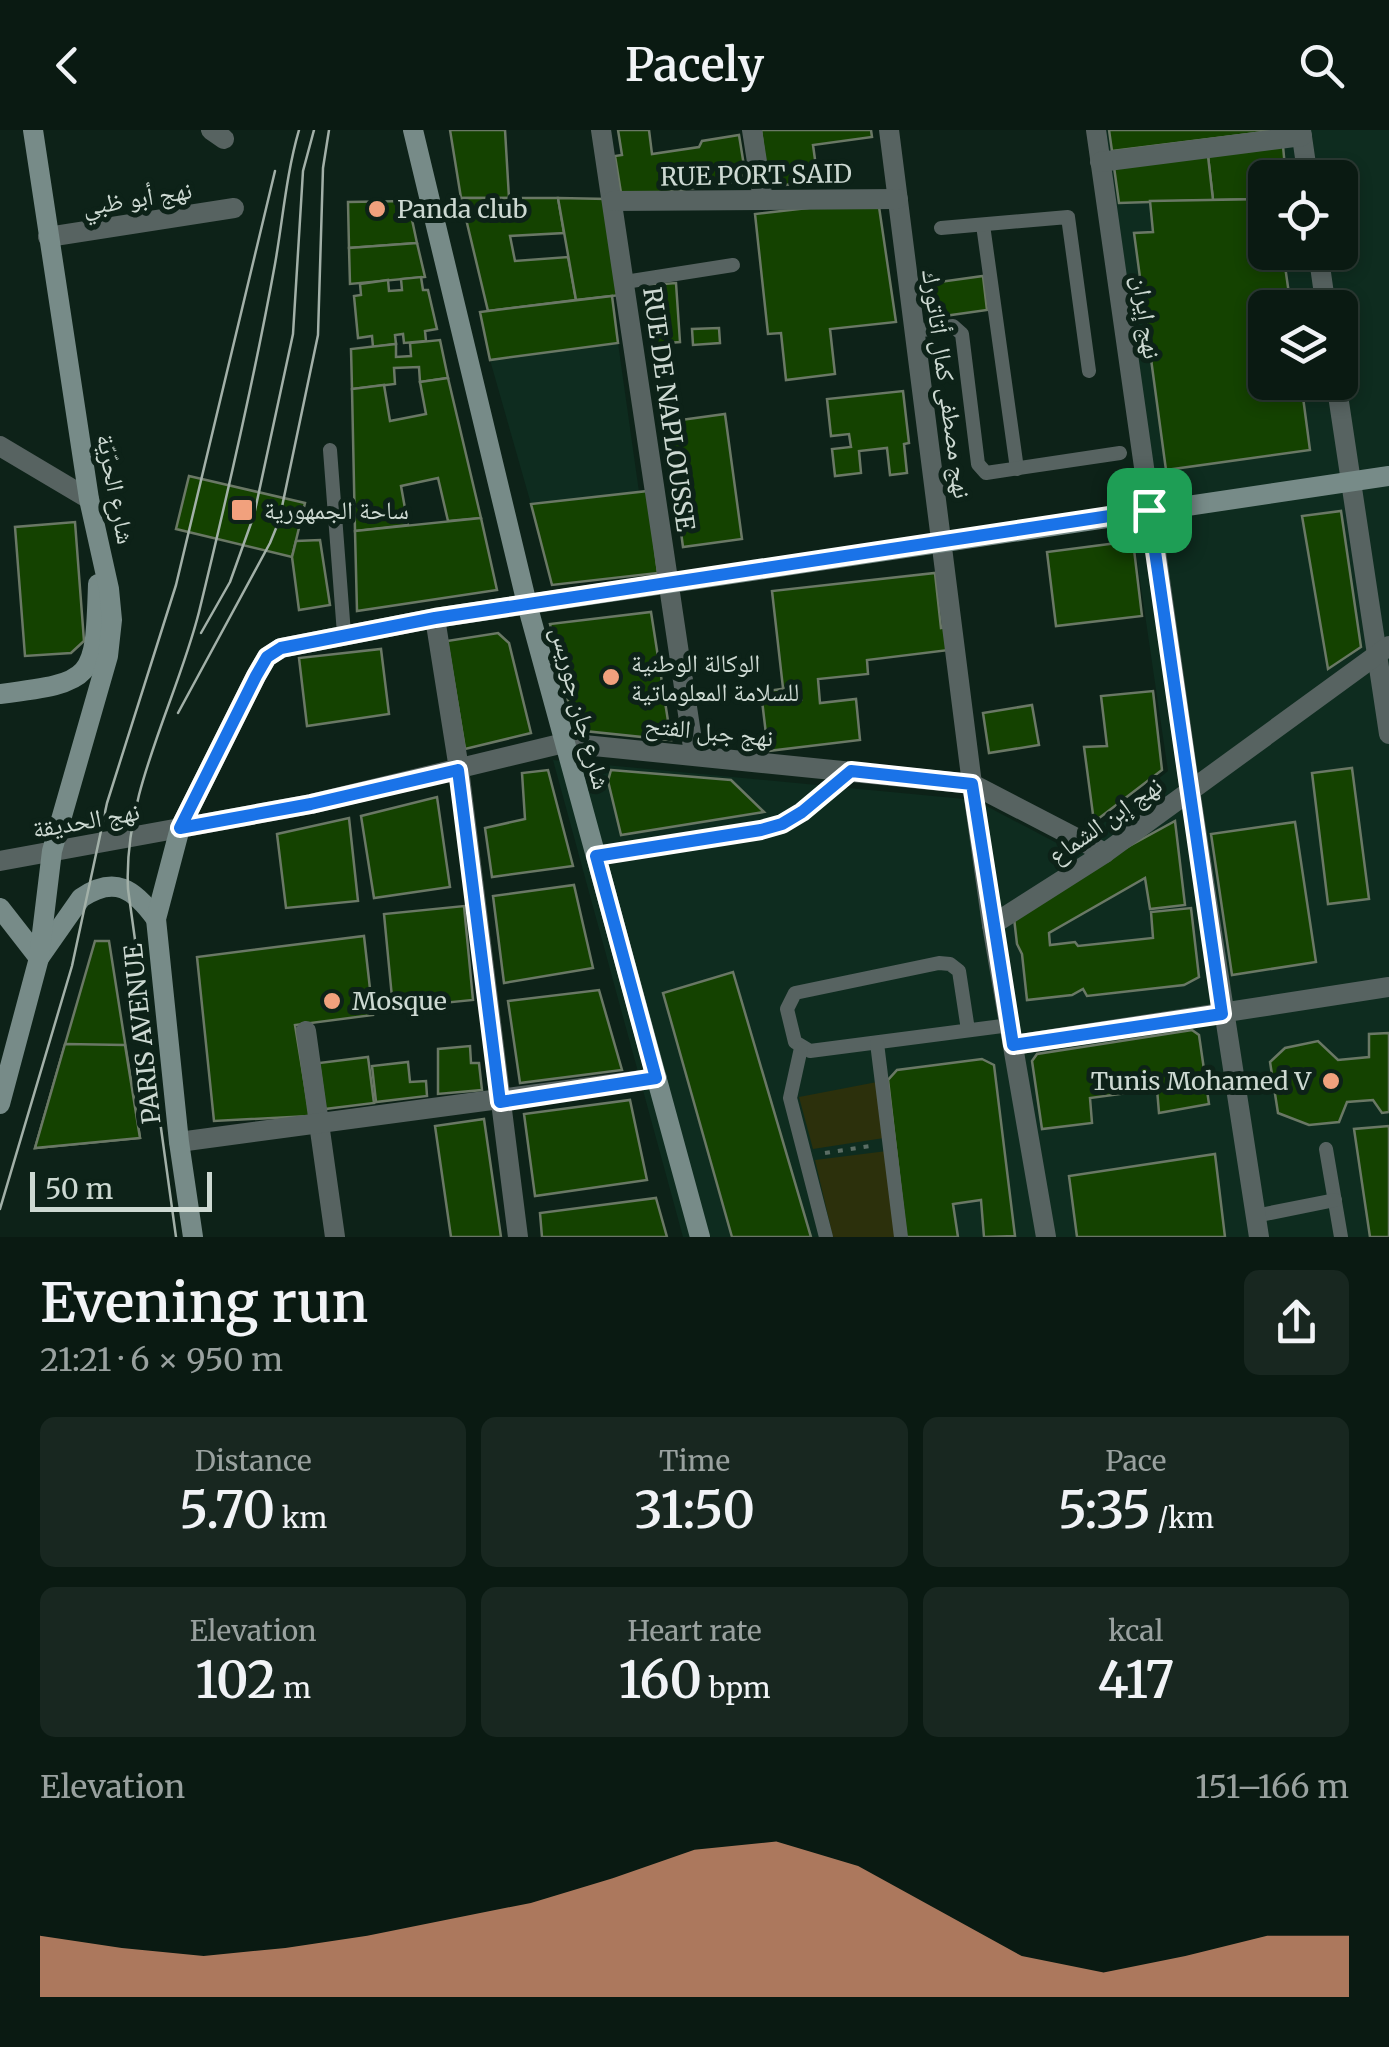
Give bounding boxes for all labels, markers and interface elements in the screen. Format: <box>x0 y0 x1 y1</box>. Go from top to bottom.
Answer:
text: Pacely <box>625 37 764 93</box>
icon: back <box>40 38 95 93</box>
icon: search <box>1294 38 1349 93</box>
street label: RUE PORT SAID <box>660 157 852 193</box>
map controls <box>1248 160 1358 400</box>
button: locate <box>1248 160 1358 270</box>
street label: نهج أبو ظبي <box>80 174 195 227</box>
place label: Panda club <box>397 193 528 225</box>
marker: Panda club <box>366 198 388 220</box>
street label: نهج مصطفى كمال أتاتورك <box>915 267 979 501</box>
street label: نهج إيران <box>1125 273 1169 361</box>
street label: RUE DE NAPLOUSSE <box>636 285 702 533</box>
button: layers <box>1248 290 1358 400</box>
street label: شارع الحرّيّة <box>90 431 142 547</box>
pin <box>1107 468 1192 553</box>
icon: arrive <box>1122 483 1177 538</box>
place label: ساحة الجمهورية <box>264 494 409 526</box>
marker: ساحة الجمهورية <box>229 497 255 523</box>
street label: شارع جان جوريس <box>544 623 618 793</box>
place label: الوكالة الوطنية للسلامة المعلوماتية <box>631 647 799 708</box>
marker: الوكالة الوطنية للسلامة المعلوماتية <box>600 666 622 688</box>
street label: نهج جبل الفتح <box>643 708 775 754</box>
street label: نهج إبن الشماع <box>1042 769 1168 871</box>
street label: نهج الحديقة <box>30 795 142 845</box>
street label: PARIS AVENUE <box>117 942 167 1126</box>
place label: Mosque <box>352 985 447 1017</box>
marker: Mosque <box>321 990 343 1012</box>
place label: Tunis Mohamed V <box>1091 1065 1312 1097</box>
marker: Tunis Mohamed V <box>1320 1070 1342 1092</box>
scale bar <box>30 1167 212 1212</box>
text: 50 m <box>45 1171 113 1207</box>
text: Evening run <box>40 1268 368 1337</box>
button: share <box>1244 1270 1349 1375</box>
text: 21:21 · 6 × 950 m <box>40 1340 283 1380</box>
text: Distance <box>195 1443 312 1479</box>
text: Time <box>659 1443 730 1479</box>
text: Pace <box>1105 1443 1166 1479</box>
text: 5.70 <box>179 1479 275 1542</box>
text: 31:50 <box>634 1479 755 1542</box>
text: 5:35 <box>1058 1479 1151 1542</box>
text: km <box>275 1500 327 1536</box>
text: /km <box>1151 1500 1214 1536</box>
text: Elevation <box>190 1613 317 1649</box>
text: Heart rate <box>628 1613 761 1649</box>
text: kcal <box>1108 1613 1163 1649</box>
text: 102 <box>195 1649 277 1712</box>
text: 160 <box>618 1649 702 1712</box>
text: 417 <box>1097 1649 1174 1712</box>
text: m <box>277 1670 311 1706</box>
text: bpm <box>702 1670 771 1706</box>
text: Elevation <box>40 1767 185 1807</box>
text: 151–166 m <box>1195 1767 1349 1807</box>

